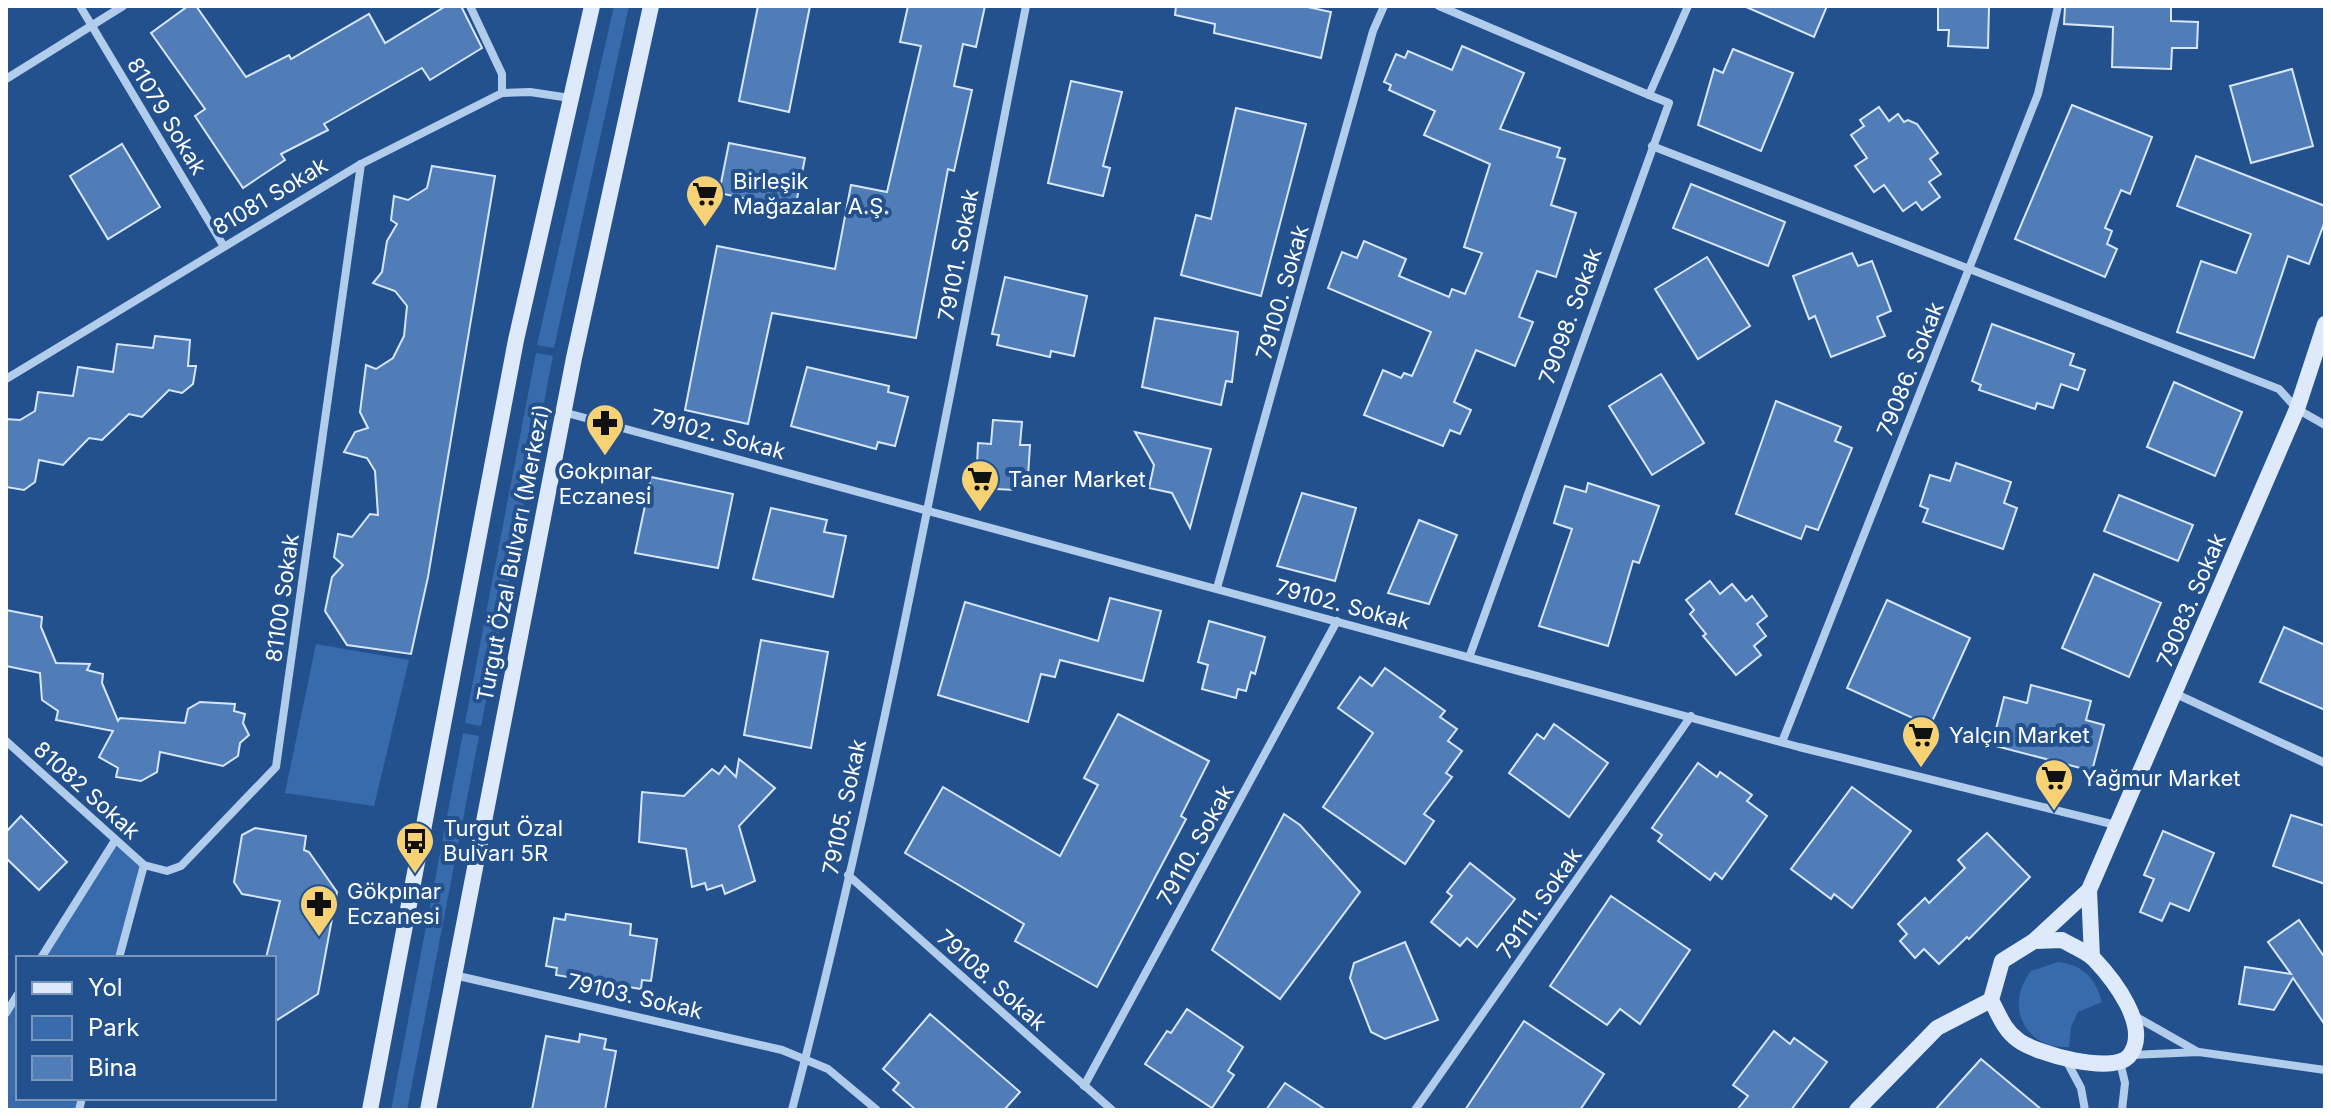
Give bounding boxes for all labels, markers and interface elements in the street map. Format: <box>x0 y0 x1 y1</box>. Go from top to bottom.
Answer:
street label: 81079 Sokak <box>122 53 212 179</box>
street label: 81081 Sokak <box>208 152 332 240</box>
place label: Birleşik Mağazalar A.Ş. <box>733 168 890 219</box>
supermarket icon: Birleşik Mağazalar A.Ş. <box>684 173 726 228</box>
street label: 79101. Sokak <box>932 187 984 323</box>
street label: 79100. Sokak <box>1250 222 1314 362</box>
street label: 79098. Sokak <box>1533 244 1607 388</box>
street label: 79086. Sokak <box>1871 298 1949 440</box>
street label: Turgut Özal Bulvarı (Merkezi) <box>471 402 555 704</box>
pharmacy icon: Gokpınar Eczanesi <box>584 402 626 457</box>
street label: 79102. Sokak <box>648 404 788 464</box>
place label: Gokpınar Eczanesi <box>558 458 652 509</box>
supermarket icon: Taner Market <box>959 458 1001 513</box>
place label: Taner Market <box>1008 466 1146 492</box>
street label: 79083. Sokak <box>2151 529 2231 671</box>
street label: 81100 Sokak <box>260 532 304 664</box>
street label: 79102. Sokak <box>1273 574 1413 634</box>
supermarket icon: Yalçın Market <box>1900 714 1942 769</box>
place label: Yalçın Market <box>1949 722 2090 748</box>
street label: 81082 Sokak <box>29 736 145 844</box>
street label: 79105. Sokak <box>817 737 871 877</box>
supermarket icon: Yağmur Market <box>2033 757 2075 812</box>
place label: Yağmur Market <box>2082 765 2240 791</box>
street label: 79110. Sokak <box>1151 780 1239 910</box>
place label: Turgut Özal Bulvarı 5R <box>443 815 563 866</box>
bus stop icon: Turgut Özal Bulvarı 5R <box>394 820 436 875</box>
street label: 79111. Sokak <box>1491 843 1587 963</box>
place label: Gökpınar Eczanesi <box>347 878 441 929</box>
pharmacy icon: Gökpınar Eczanesi <box>298 883 340 938</box>
street label: 79108. Sokak <box>932 924 1052 1036</box>
legend <box>16 956 276 1100</box>
street label: 79103. Sokak <box>565 968 705 1024</box>
text: Yol <box>88 973 123 1002</box>
text: Park <box>88 1013 139 1042</box>
text: Bina <box>88 1053 137 1082</box>

